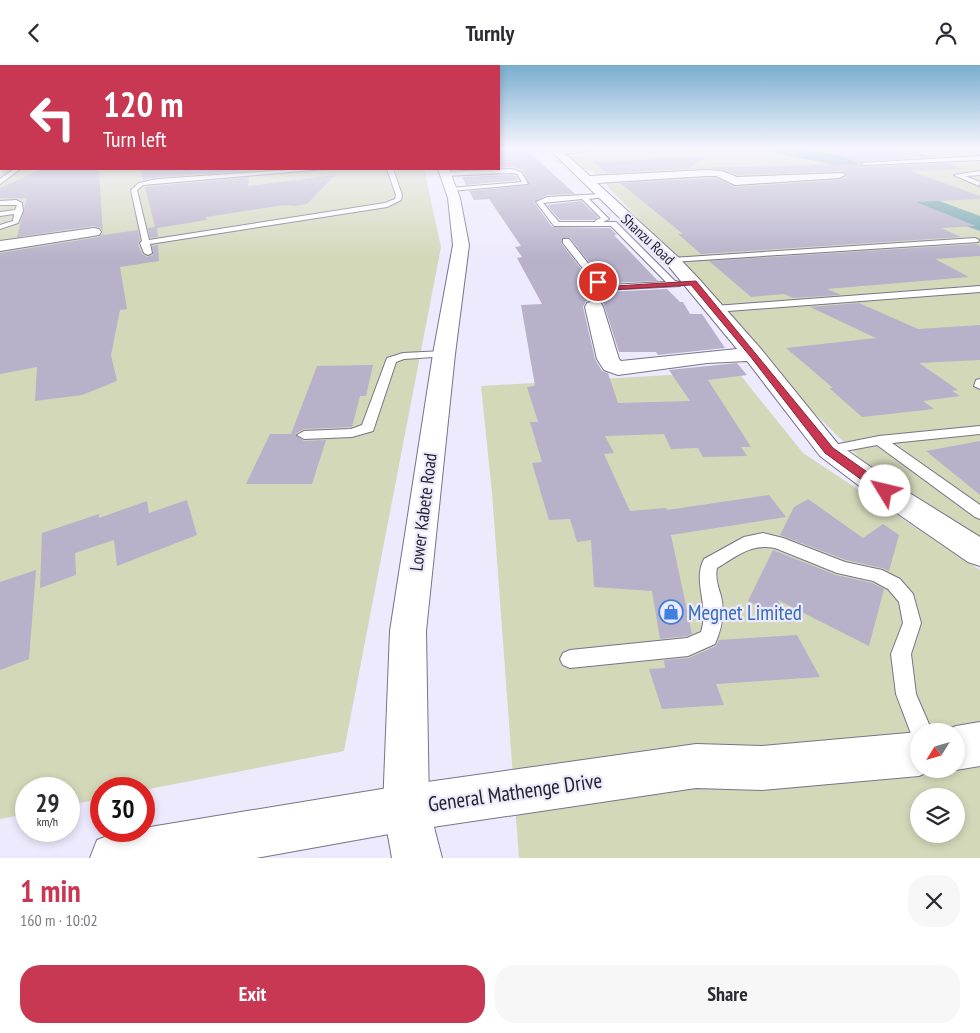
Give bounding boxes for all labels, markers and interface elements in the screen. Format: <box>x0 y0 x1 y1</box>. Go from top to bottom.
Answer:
icon: back <box>20 19 48 47</box>
text: Turnly <box>466 19 514 47</box>
icon: person <box>932 19 960 47</box>
text: 120 m <box>103 81 184 127</box>
icon: left <box>20 85 85 150</box>
text: Turn left <box>103 125 167 153</box>
street label: Shanzu Road <box>617 209 679 269</box>
pin <box>577 261 619 303</box>
icon: arrive <box>584 268 612 296</box>
street label: Lower Kabete Road <box>404 452 442 572</box>
position arrow <box>858 464 910 516</box>
shop icon: Megnet Limited <box>658 599 684 625</box>
place label: Megnet Limited <box>688 599 802 626</box>
north arrow <box>910 723 965 777</box>
map controls <box>910 723 965 843</box>
street label: General Mathenge Drive <box>426 766 604 818</box>
speed limit sign: 30 <box>90 777 155 842</box>
text: 29 <box>36 787 59 819</box>
button: layers <box>910 788 965 843</box>
text: km/h <box>37 814 58 829</box>
text: 1 min <box>20 871 81 910</box>
button: close <box>908 875 960 927</box>
text: 160 m · 10:02 <box>20 910 98 930</box>
button: Exit <box>20 965 485 1023</box>
button: Share <box>495 965 960 1023</box>

